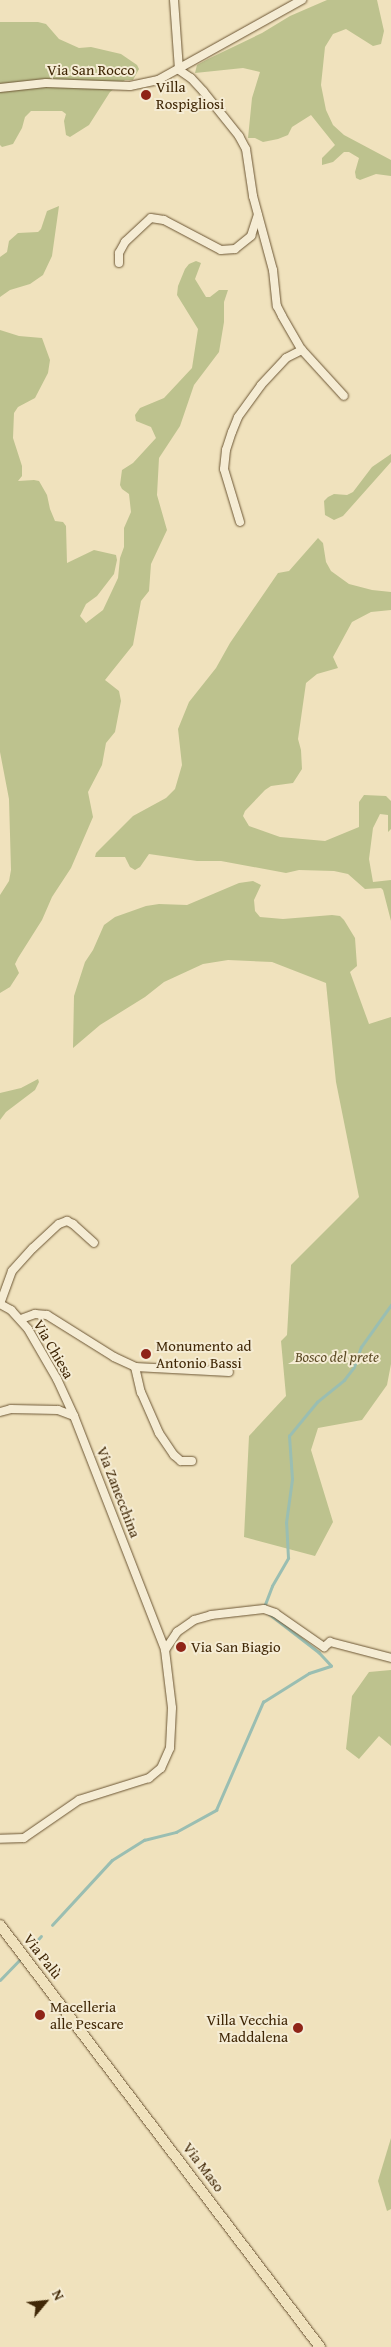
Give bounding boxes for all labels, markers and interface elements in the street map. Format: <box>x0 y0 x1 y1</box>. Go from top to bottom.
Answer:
street label: Via San Rocco <box>47 61 135 79</box>
place label: Villa Rospigliosi <box>156 77 224 112</box>
marker: Villa Rospigliosi <box>140 89 152 101</box>
street label: Via Chiesa <box>30 1316 78 1382</box>
place label: Monumento ad Antonio Bassi <box>156 1336 252 1371</box>
marker: Monumento ad Antonio Bassi <box>140 1348 152 1360</box>
park label: Bosco del prete <box>295 1348 379 1366</box>
street label: Via Zanecchina <box>93 1444 145 1540</box>
place label: Via San Biagio <box>191 1638 281 1656</box>
marker: Via San Biagio <box>175 1641 187 1653</box>
street label: Via Palù <box>20 1930 66 1982</box>
place label: Macelleria alle Pescare <box>50 1997 124 2032</box>
marker: Macelleria alle Pescare <box>34 2009 46 2021</box>
place label: Villa Vecchia Maddalena <box>206 2010 288 2045</box>
marker: Villa Vecchia Maddalena <box>292 2022 304 2034</box>
street label: Via Maso <box>180 2139 228 2195</box>
north arrow <box>20 2277 70 2327</box>
text: N <box>47 2286 69 2304</box>

